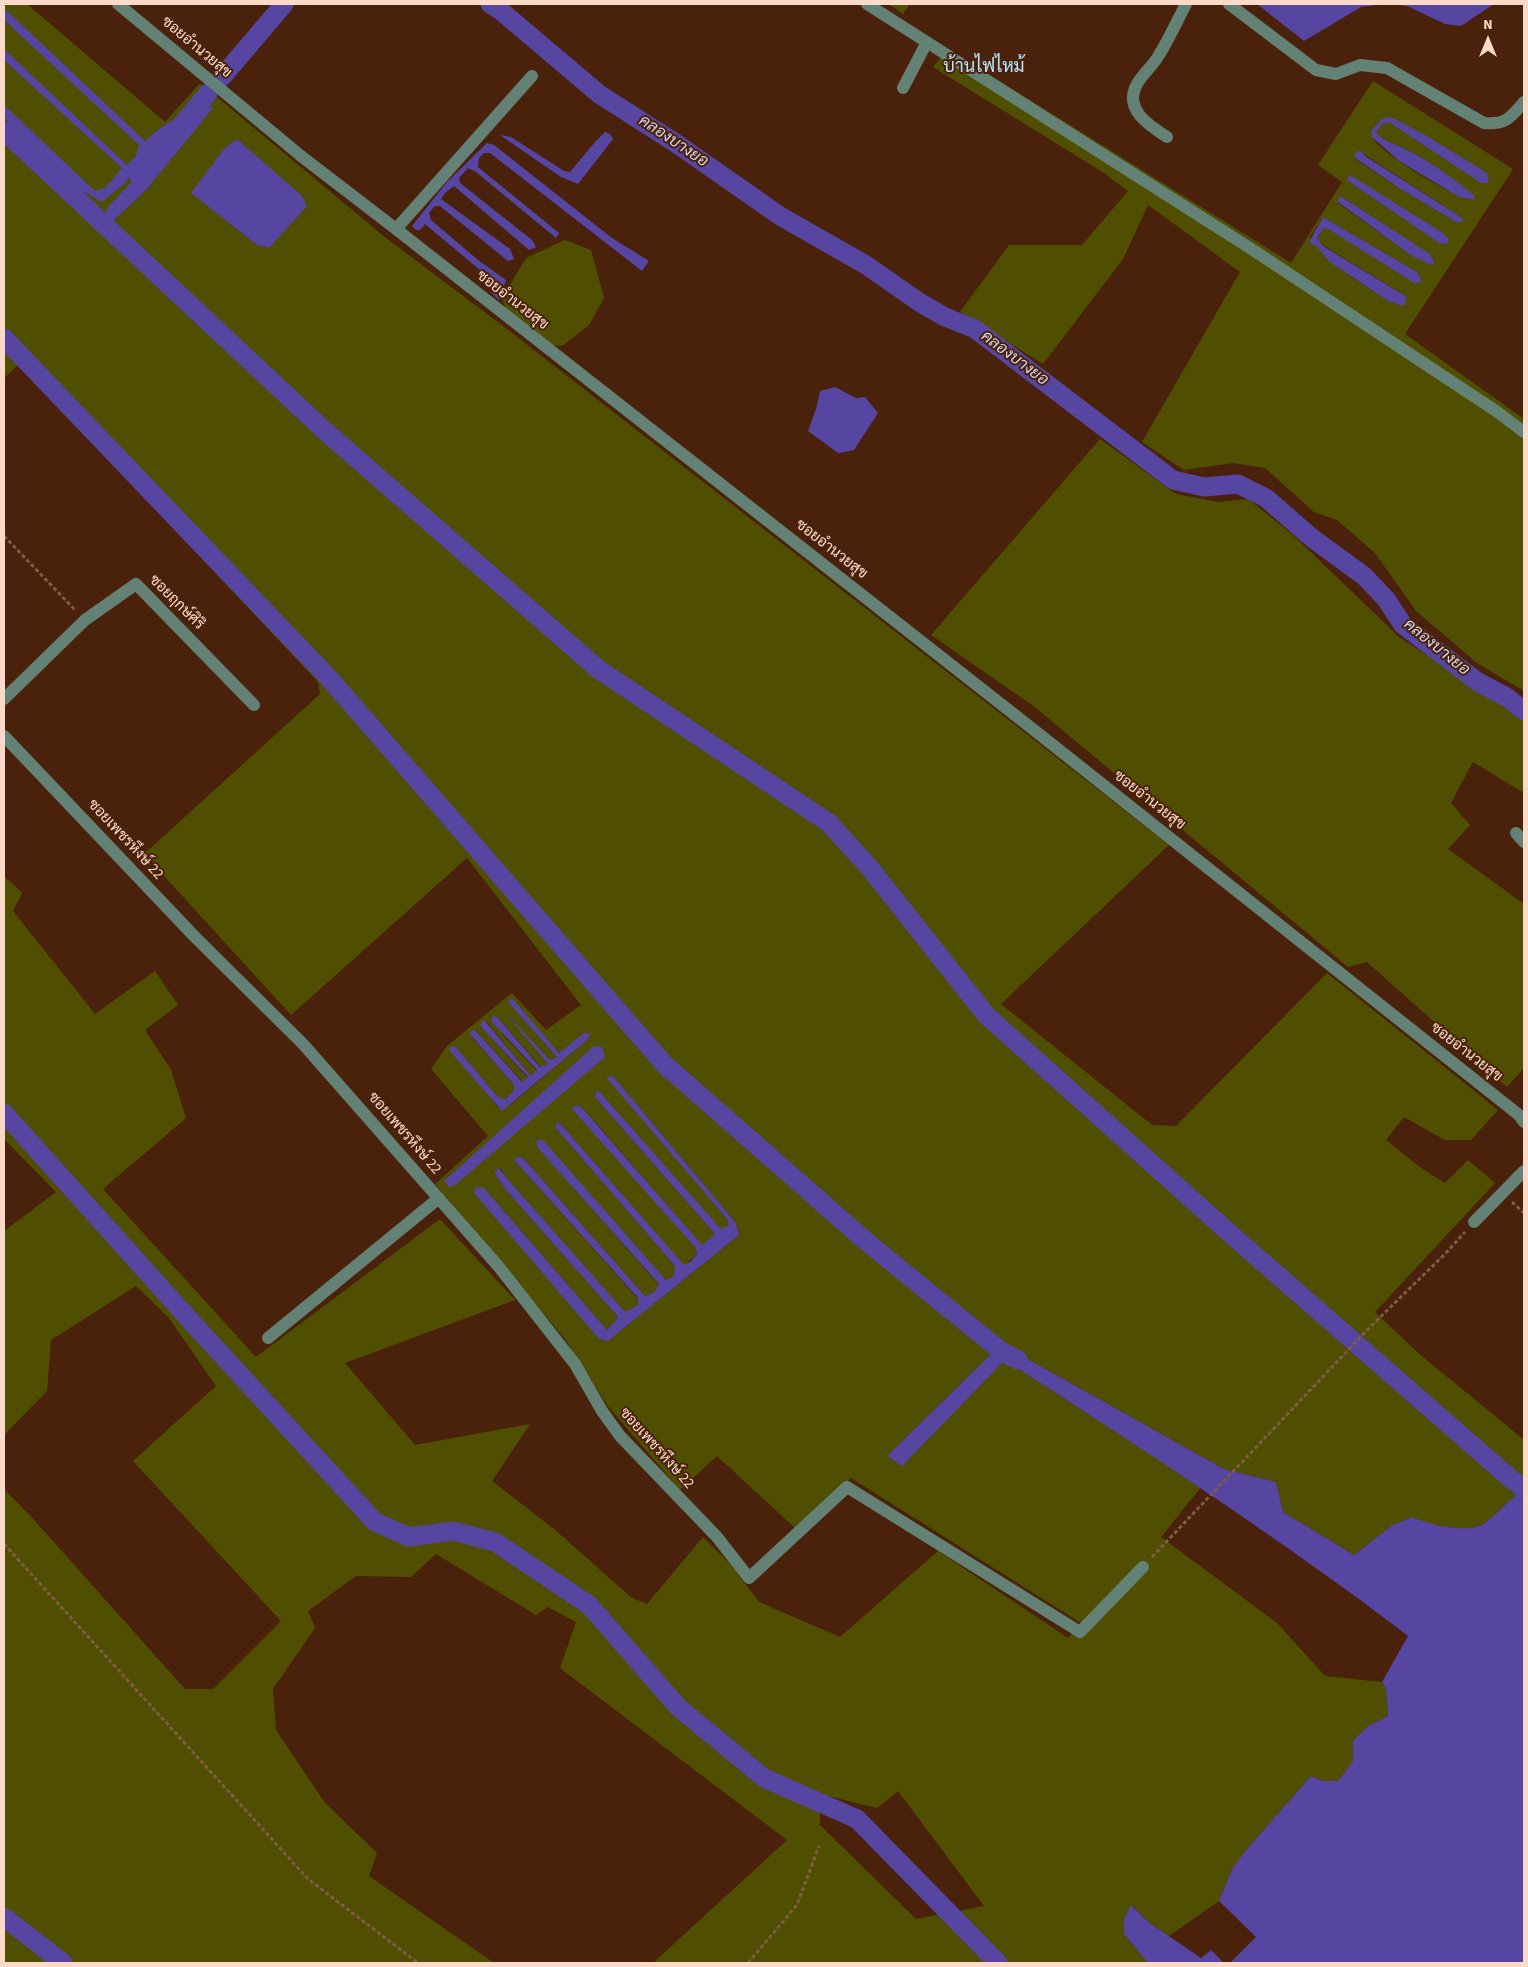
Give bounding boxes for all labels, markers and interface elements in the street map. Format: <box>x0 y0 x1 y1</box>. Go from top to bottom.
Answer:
street label: ซอยอำนวยสุข <box>157 13 235 83</box>
north arrow <box>1463 15 1513 65</box>
text: N <box>1483 15 1493 35</box>
district label: บ้านไฟไหม้ <box>943 57 1025 79</box>
water label: คลองบางยอ <box>635 112 711 172</box>
street label: ซอยอำนวยสุข <box>473 267 551 335</box>
water label: คลองบางยอ <box>976 327 1052 391</box>
street label: ซอยอำนวยสุข <box>792 516 870 584</box>
street label: ซอยฤกษ์ศิริ <box>145 572 207 634</box>
water label: คลองบางยอ <box>1399 616 1473 680</box>
street label: ซอยอำนวยสุข <box>1110 767 1188 835</box>
street label: ซอยเพชรหึงษ์ 22 <box>83 796 167 884</box>
street label: ซอยอำนวยสุข <box>1427 1019 1505 1087</box>
street label: ซอยเพชรหึงษ์ 22 <box>363 1089 445 1179</box>
street label: ซอยเพชรหึงษ์ 22 <box>615 1405 697 1493</box>

